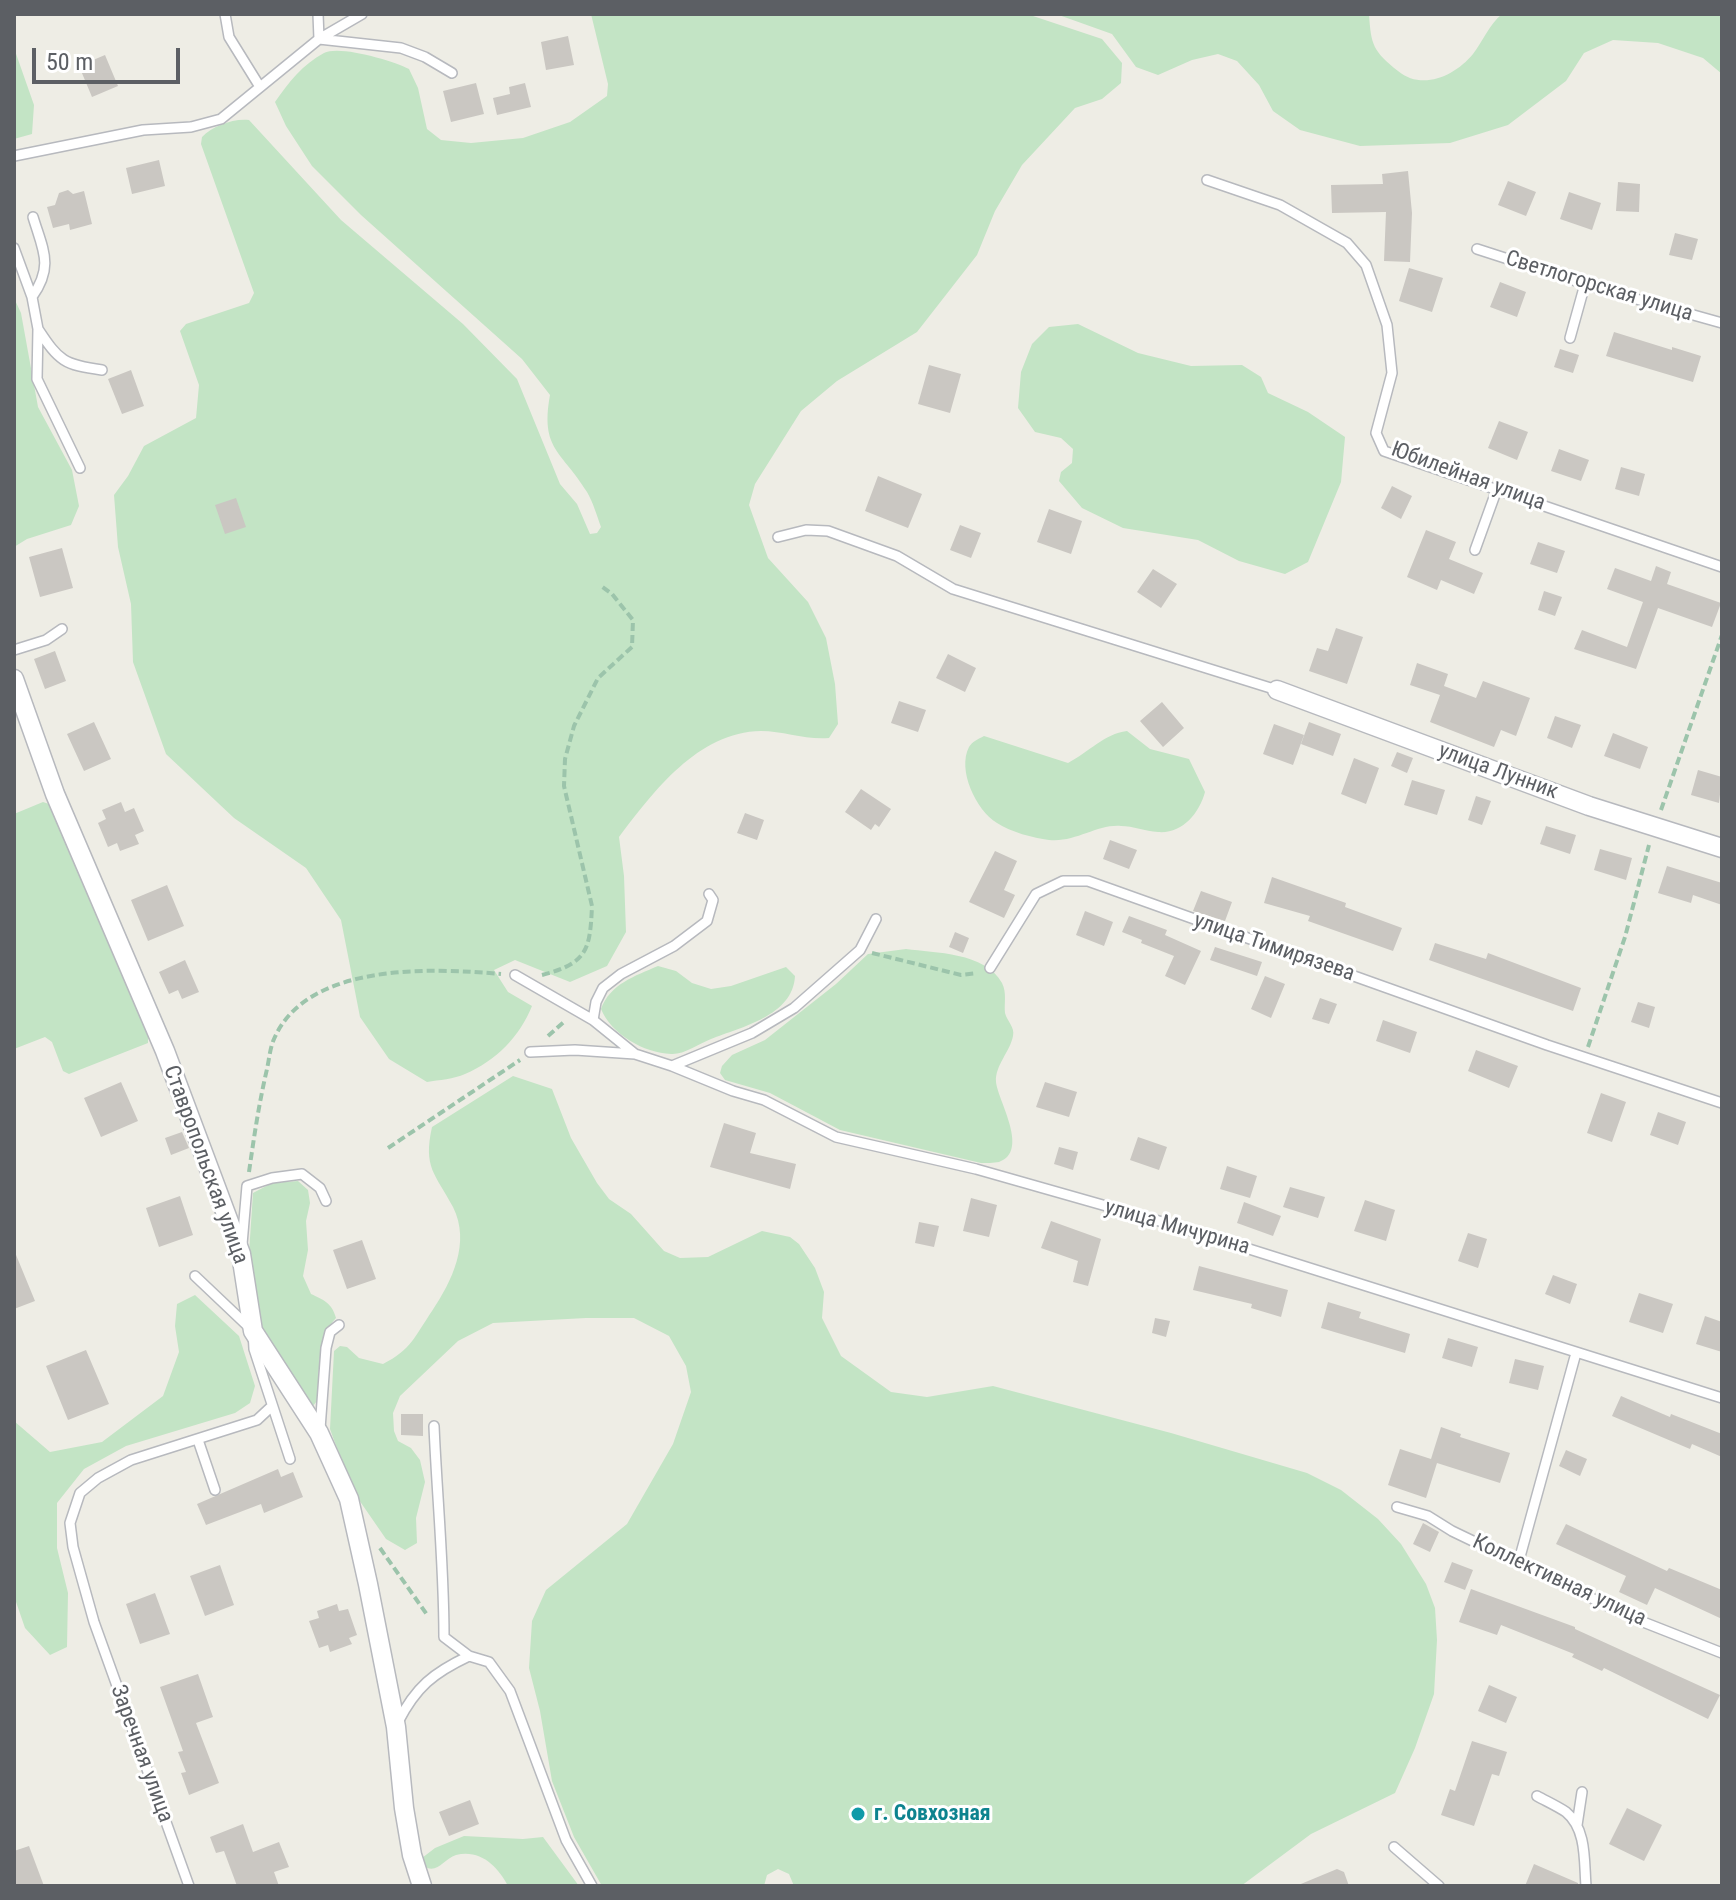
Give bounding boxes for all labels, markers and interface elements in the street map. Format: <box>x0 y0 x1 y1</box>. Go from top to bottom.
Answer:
scale bar <box>36 32 184 82</box>
text: 50 m <box>46 48 93 76</box>
street label: Светлогорская улица <box>1502 246 1696 328</box>
street label: Юбилейная улица <box>1387 437 1549 517</box>
street label: улица Лунник <box>1435 738 1561 806</box>
street label: улица Тимирязева <box>1190 908 1358 988</box>
street label: Ставропольская улица <box>157 1062 253 1268</box>
street label: улица Мичурина <box>1101 1195 1253 1261</box>
street label: Коллективная улица <box>1468 1529 1650 1633</box>
street label: Заречная улица <box>104 1682 178 1826</box>
place label: г. Совхозная <box>874 1801 991 1827</box>
marker: г. Совхозная <box>849 1805 867 1823</box>

